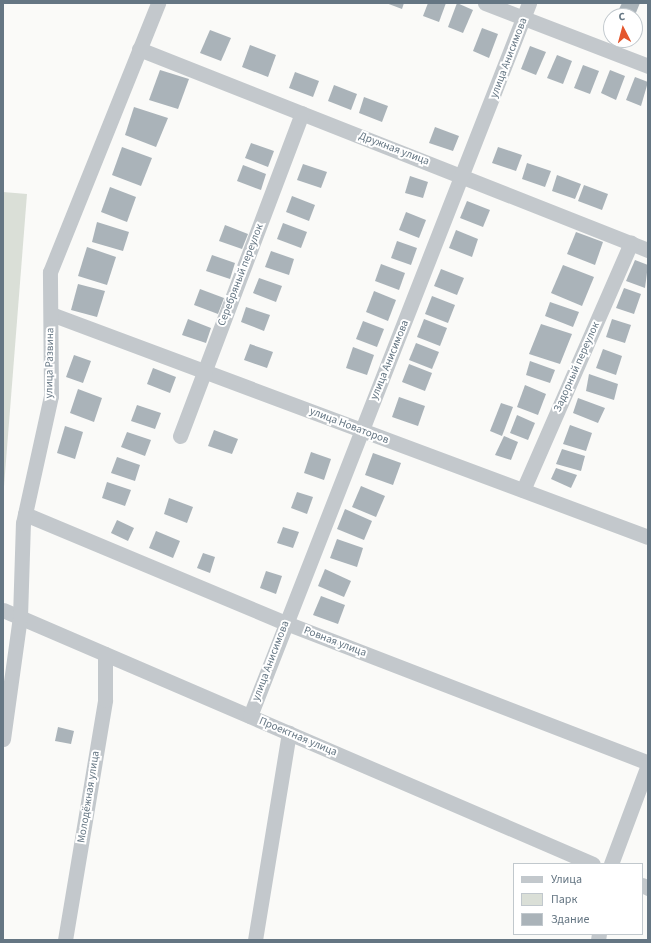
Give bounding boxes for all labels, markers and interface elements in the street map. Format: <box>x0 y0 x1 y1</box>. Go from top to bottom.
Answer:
north arrow <box>603 8 643 48</box>
text: С <box>618 9 626 24</box>
street label: улица Анисимова <box>488 16 530 100</box>
street label: Дружная улица <box>357 130 431 168</box>
street label: Серебряный переулок <box>215 222 267 328</box>
street label: улица Анисимова <box>368 318 412 402</box>
street label: Задорный переулок <box>551 320 603 414</box>
street label: улица Развина <box>43 327 57 399</box>
street label: улица Новаторов <box>308 405 390 447</box>
street label: улица Анисимова <box>250 619 292 703</box>
street label: Ровная улица <box>302 624 368 660</box>
street label: Проектная улица <box>257 715 339 759</box>
street label: Молодёжная улица <box>75 750 103 844</box>
legend <box>513 863 643 935</box>
text: Улица <box>551 871 582 888</box>
text: Парк <box>551 891 577 908</box>
text: Здание <box>551 911 590 928</box>

